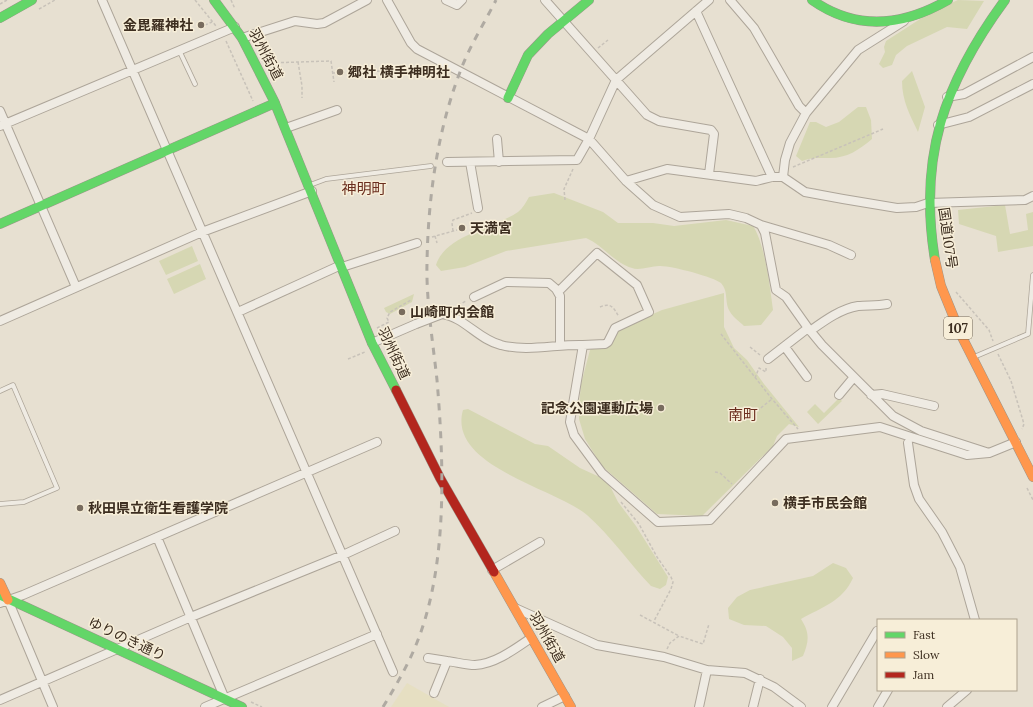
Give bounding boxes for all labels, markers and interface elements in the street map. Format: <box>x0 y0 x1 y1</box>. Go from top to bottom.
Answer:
place label: 金毘羅神社 <box>123 16 193 34</box>
marker: 金毘羅神社 <box>196 20 206 30</box>
street label: 羽州街道 <box>245 25 287 83</box>
place label: 郷社 横手神明社 <box>348 63 450 81</box>
marker: 郷社 横手神明社 <box>335 67 345 77</box>
district label: 神明町 <box>341 179 387 198</box>
street label: 国道107号 <box>935 206 961 270</box>
place label: 天満宮 <box>470 219 512 237</box>
marker: 天満宮 <box>457 223 467 233</box>
place label: 山崎町内会館 <box>410 303 494 321</box>
marker: 山崎町内会館 <box>397 307 407 317</box>
road number: 107 <box>944 317 972 339</box>
street label: 羽州街道 <box>374 324 414 382</box>
place label: 記念公園運動広場 <box>541 399 653 417</box>
marker: 記念公園運動広場 <box>656 403 666 413</box>
district label: 南町 <box>728 405 758 424</box>
place label: 横手市民会館 <box>783 494 867 512</box>
marker: 横手市民会館 <box>770 498 780 508</box>
place label: 秋田県立衛生看護学院 <box>88 499 228 517</box>
marker: 秋田県立衛生看護学院 <box>75 503 85 513</box>
street label: 羽州街道 <box>525 608 569 666</box>
street label: ゆりのき通り <box>85 613 169 665</box>
legend <box>877 619 1017 691</box>
text: Fast <box>913 627 936 642</box>
text: Slow <box>913 647 940 662</box>
text: Jam <box>912 667 934 682</box>

